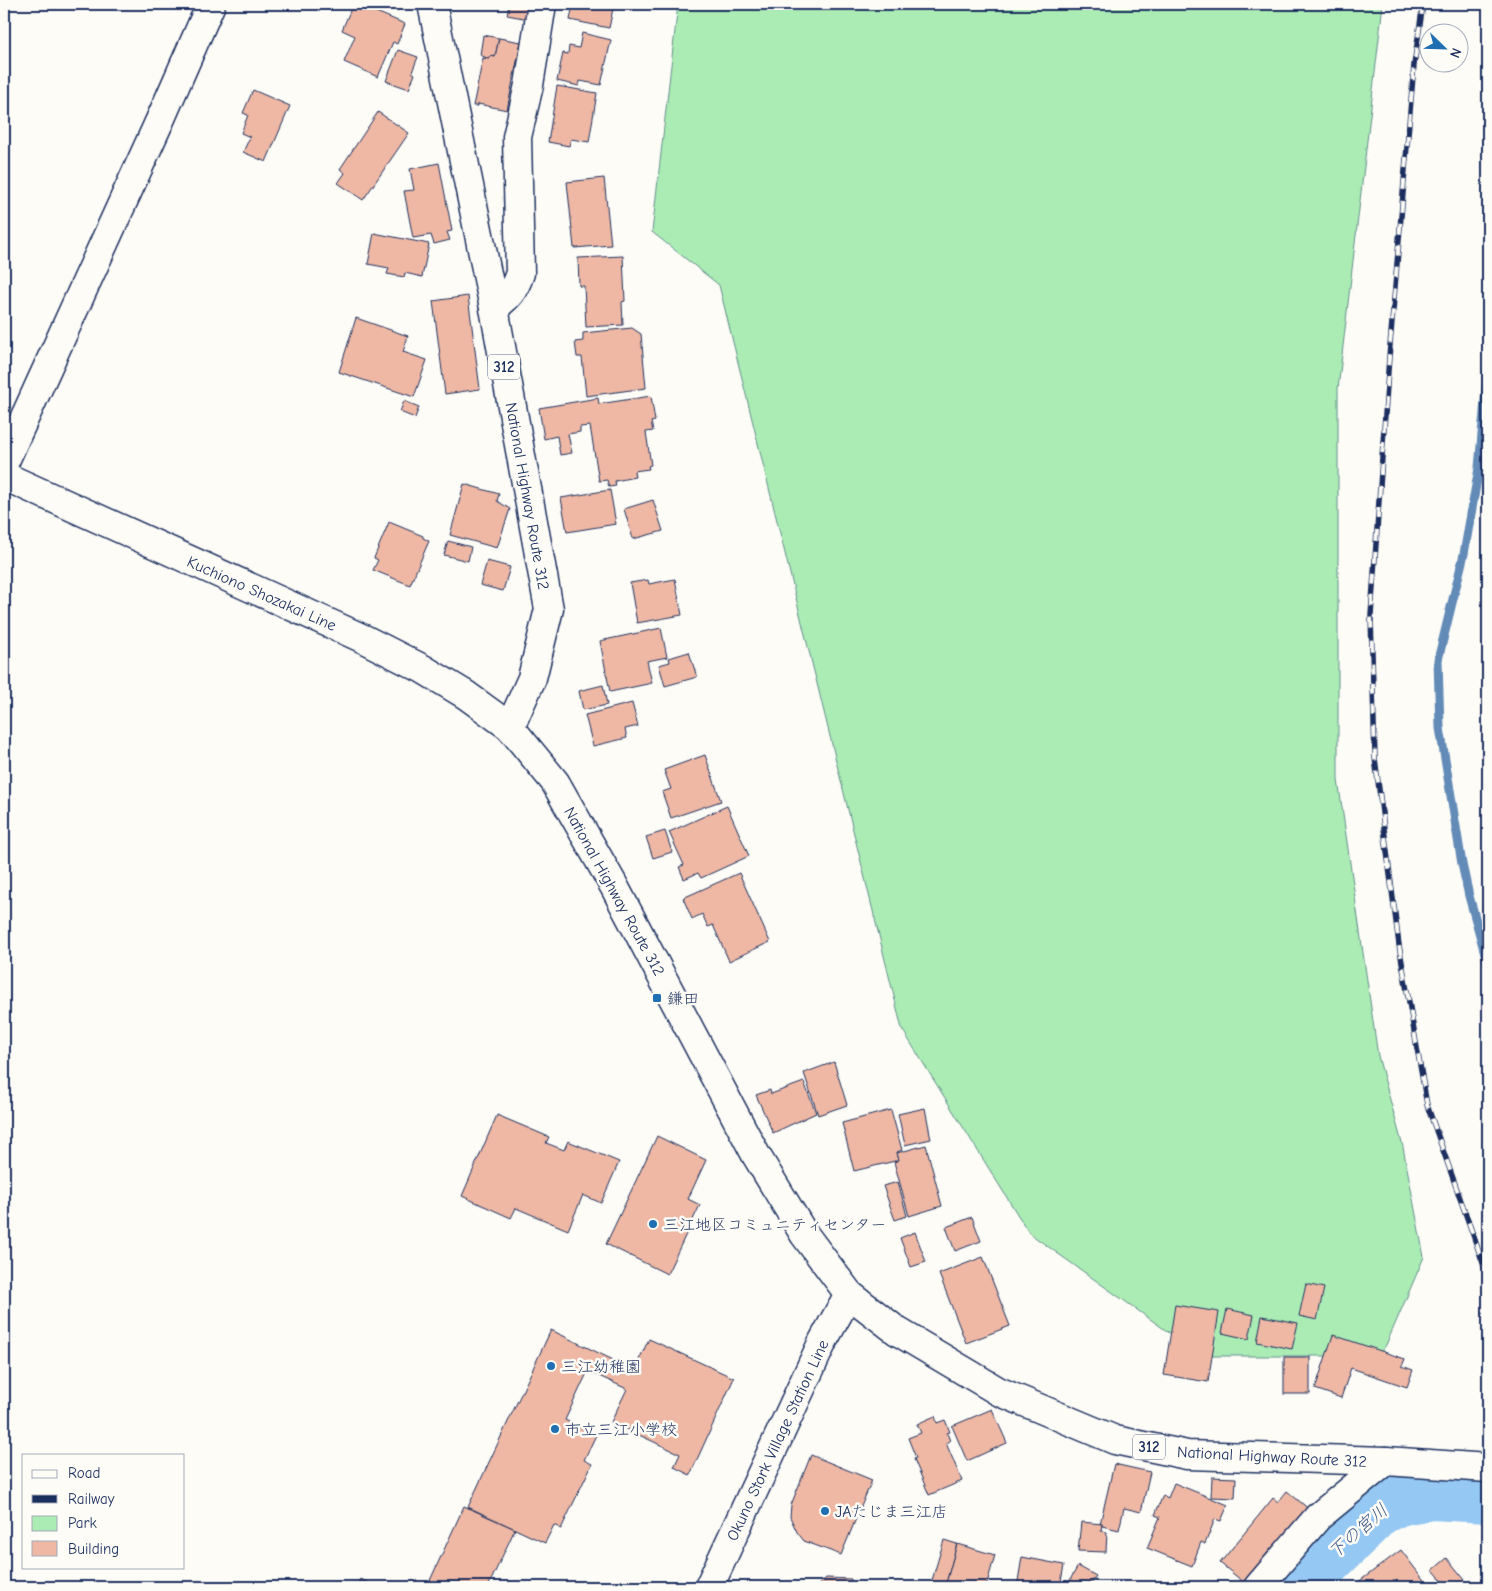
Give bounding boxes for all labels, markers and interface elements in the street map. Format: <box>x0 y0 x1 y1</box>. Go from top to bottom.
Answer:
north arrow <box>1420 22 1470 72</box>
text: N <box>1446 45 1465 60</box>
road number: 312 <box>488 354 520 380</box>
street label: National Highway Route 312 <box>502 401 552 591</box>
street label: Kuchiono Shozakai Line <box>184 553 339 635</box>
street label: National Highway Route 312 <box>560 804 668 979</box>
place label: 鎌田 <box>667 990 699 1008</box>
marker: 鎌田 <box>651 992 663 1004</box>
place label: 三江地区コミュニティセンター <box>663 1216 886 1234</box>
marker: 三江地区コミュニティセンター <box>647 1218 659 1230</box>
street label: Okuno Stork Village Station Line <box>723 1337 832 1544</box>
place label: 三江幼稚園 <box>561 1358 641 1376</box>
marker: 三江幼稚園 <box>545 1360 557 1372</box>
place label: 市立三江小学校 <box>565 1421 677 1439</box>
marker: 市立三江小学校 <box>549 1423 561 1435</box>
road number: 312 <box>1133 1434 1165 1460</box>
street label: National Highway Route 312 <box>1177 1443 1367 1471</box>
legend <box>22 1454 185 1568</box>
text: Road <box>68 1464 100 1482</box>
text: Railway <box>68 1490 115 1508</box>
water label: 下の宮川 <box>1324 1500 1392 1563</box>
place label: JAたじま三江店 <box>835 1503 948 1521</box>
marker: JAたじま三江店 <box>819 1505 831 1517</box>
text: Park <box>68 1514 97 1532</box>
text: Building <box>68 1540 119 1558</box>

